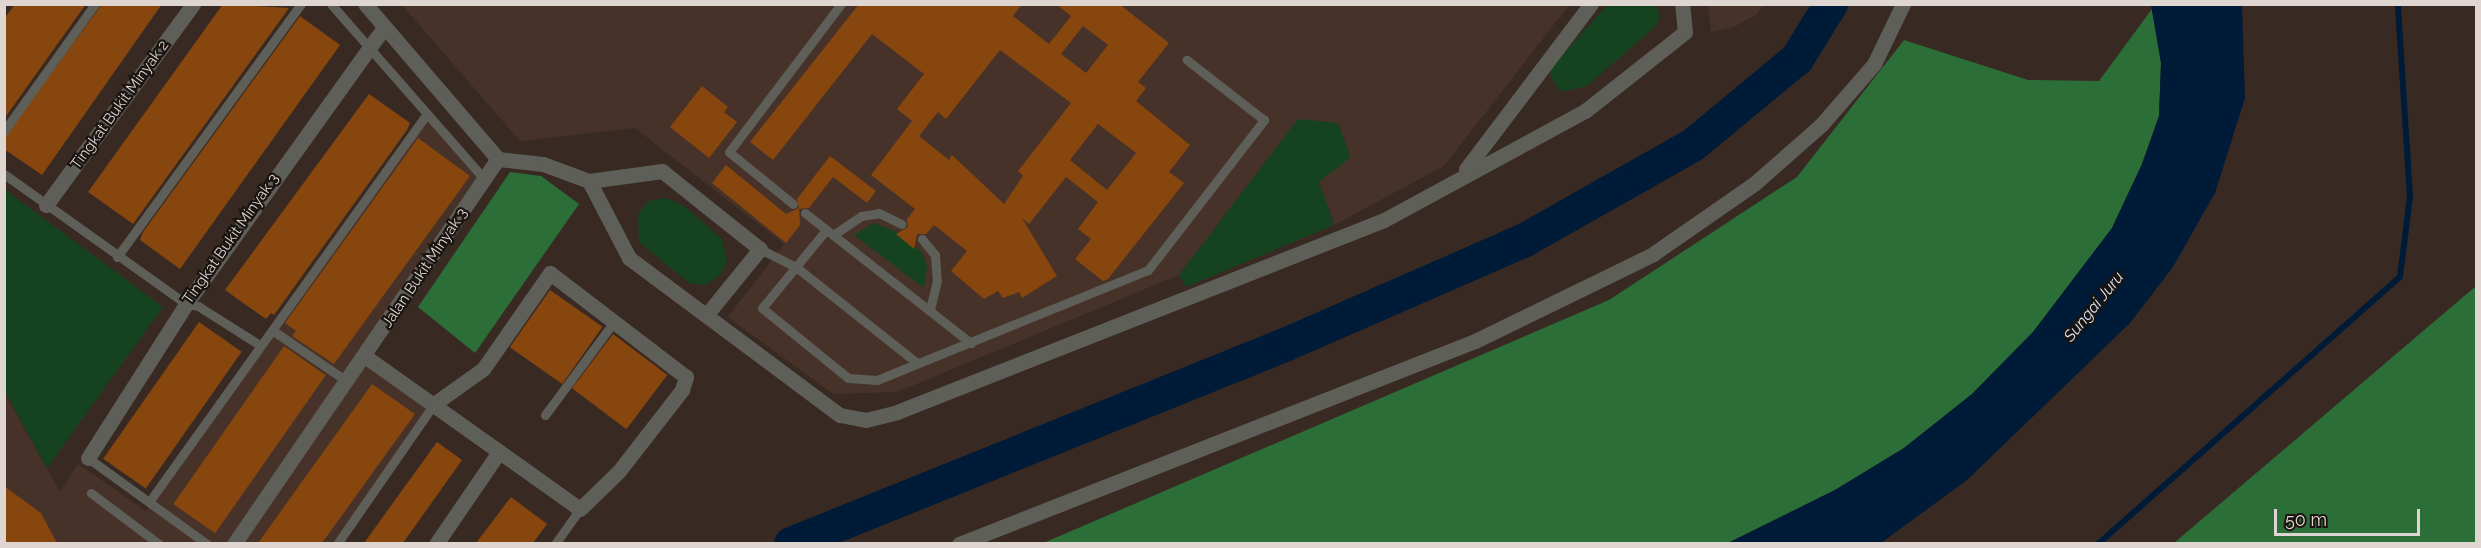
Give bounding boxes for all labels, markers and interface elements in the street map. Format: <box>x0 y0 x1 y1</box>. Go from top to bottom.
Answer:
street label: Tingkat Bukit Minyak 2 <box>67 37 173 173</box>
street label: Tingkat Bukit Minyak 3 <box>179 170 283 308</box>
street label: Jalan Bukit Minyak 3 <box>378 205 472 331</box>
water label: Sungai Juru <box>2060 268 2128 346</box>
scale bar <box>2277 497 2422 535</box>
text: 50 m <box>2285 509 2327 530</box>

